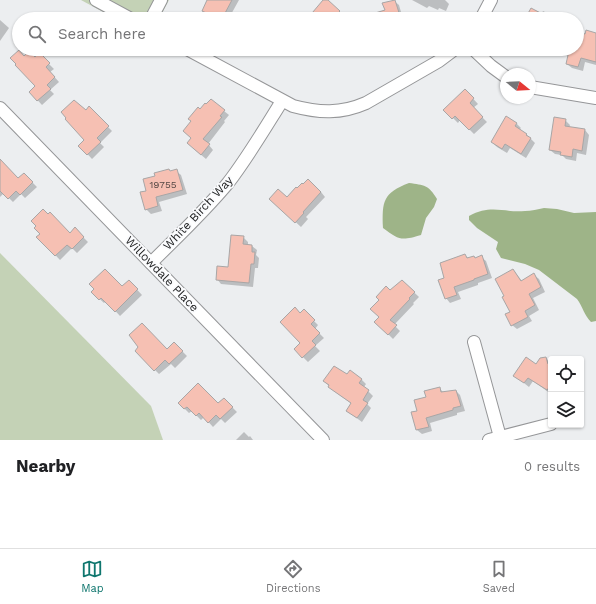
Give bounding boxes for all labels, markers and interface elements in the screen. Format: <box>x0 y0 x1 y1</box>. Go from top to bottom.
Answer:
search box <box>12 12 584 56</box>
icon: search <box>26 23 48 45</box>
text: Search here <box>58 25 146 43</box>
north arrow <box>500 68 536 104</box>
street label: White Birch Way <box>160 173 236 253</box>
house number: 19755 <box>149 179 177 190</box>
street label: Willowdale Place <box>122 233 202 315</box>
map controls <box>548 356 584 428</box>
button: locate <box>548 356 584 392</box>
button: layers <box>548 392 584 428</box>
text: Nearby <box>16 456 75 476</box>
text: 0 results <box>524 459 580 474</box>
tab: Map <box>81 558 104 595</box>
tab: Directions <box>266 558 320 595</box>
tab: Saved <box>483 558 515 595</box>

